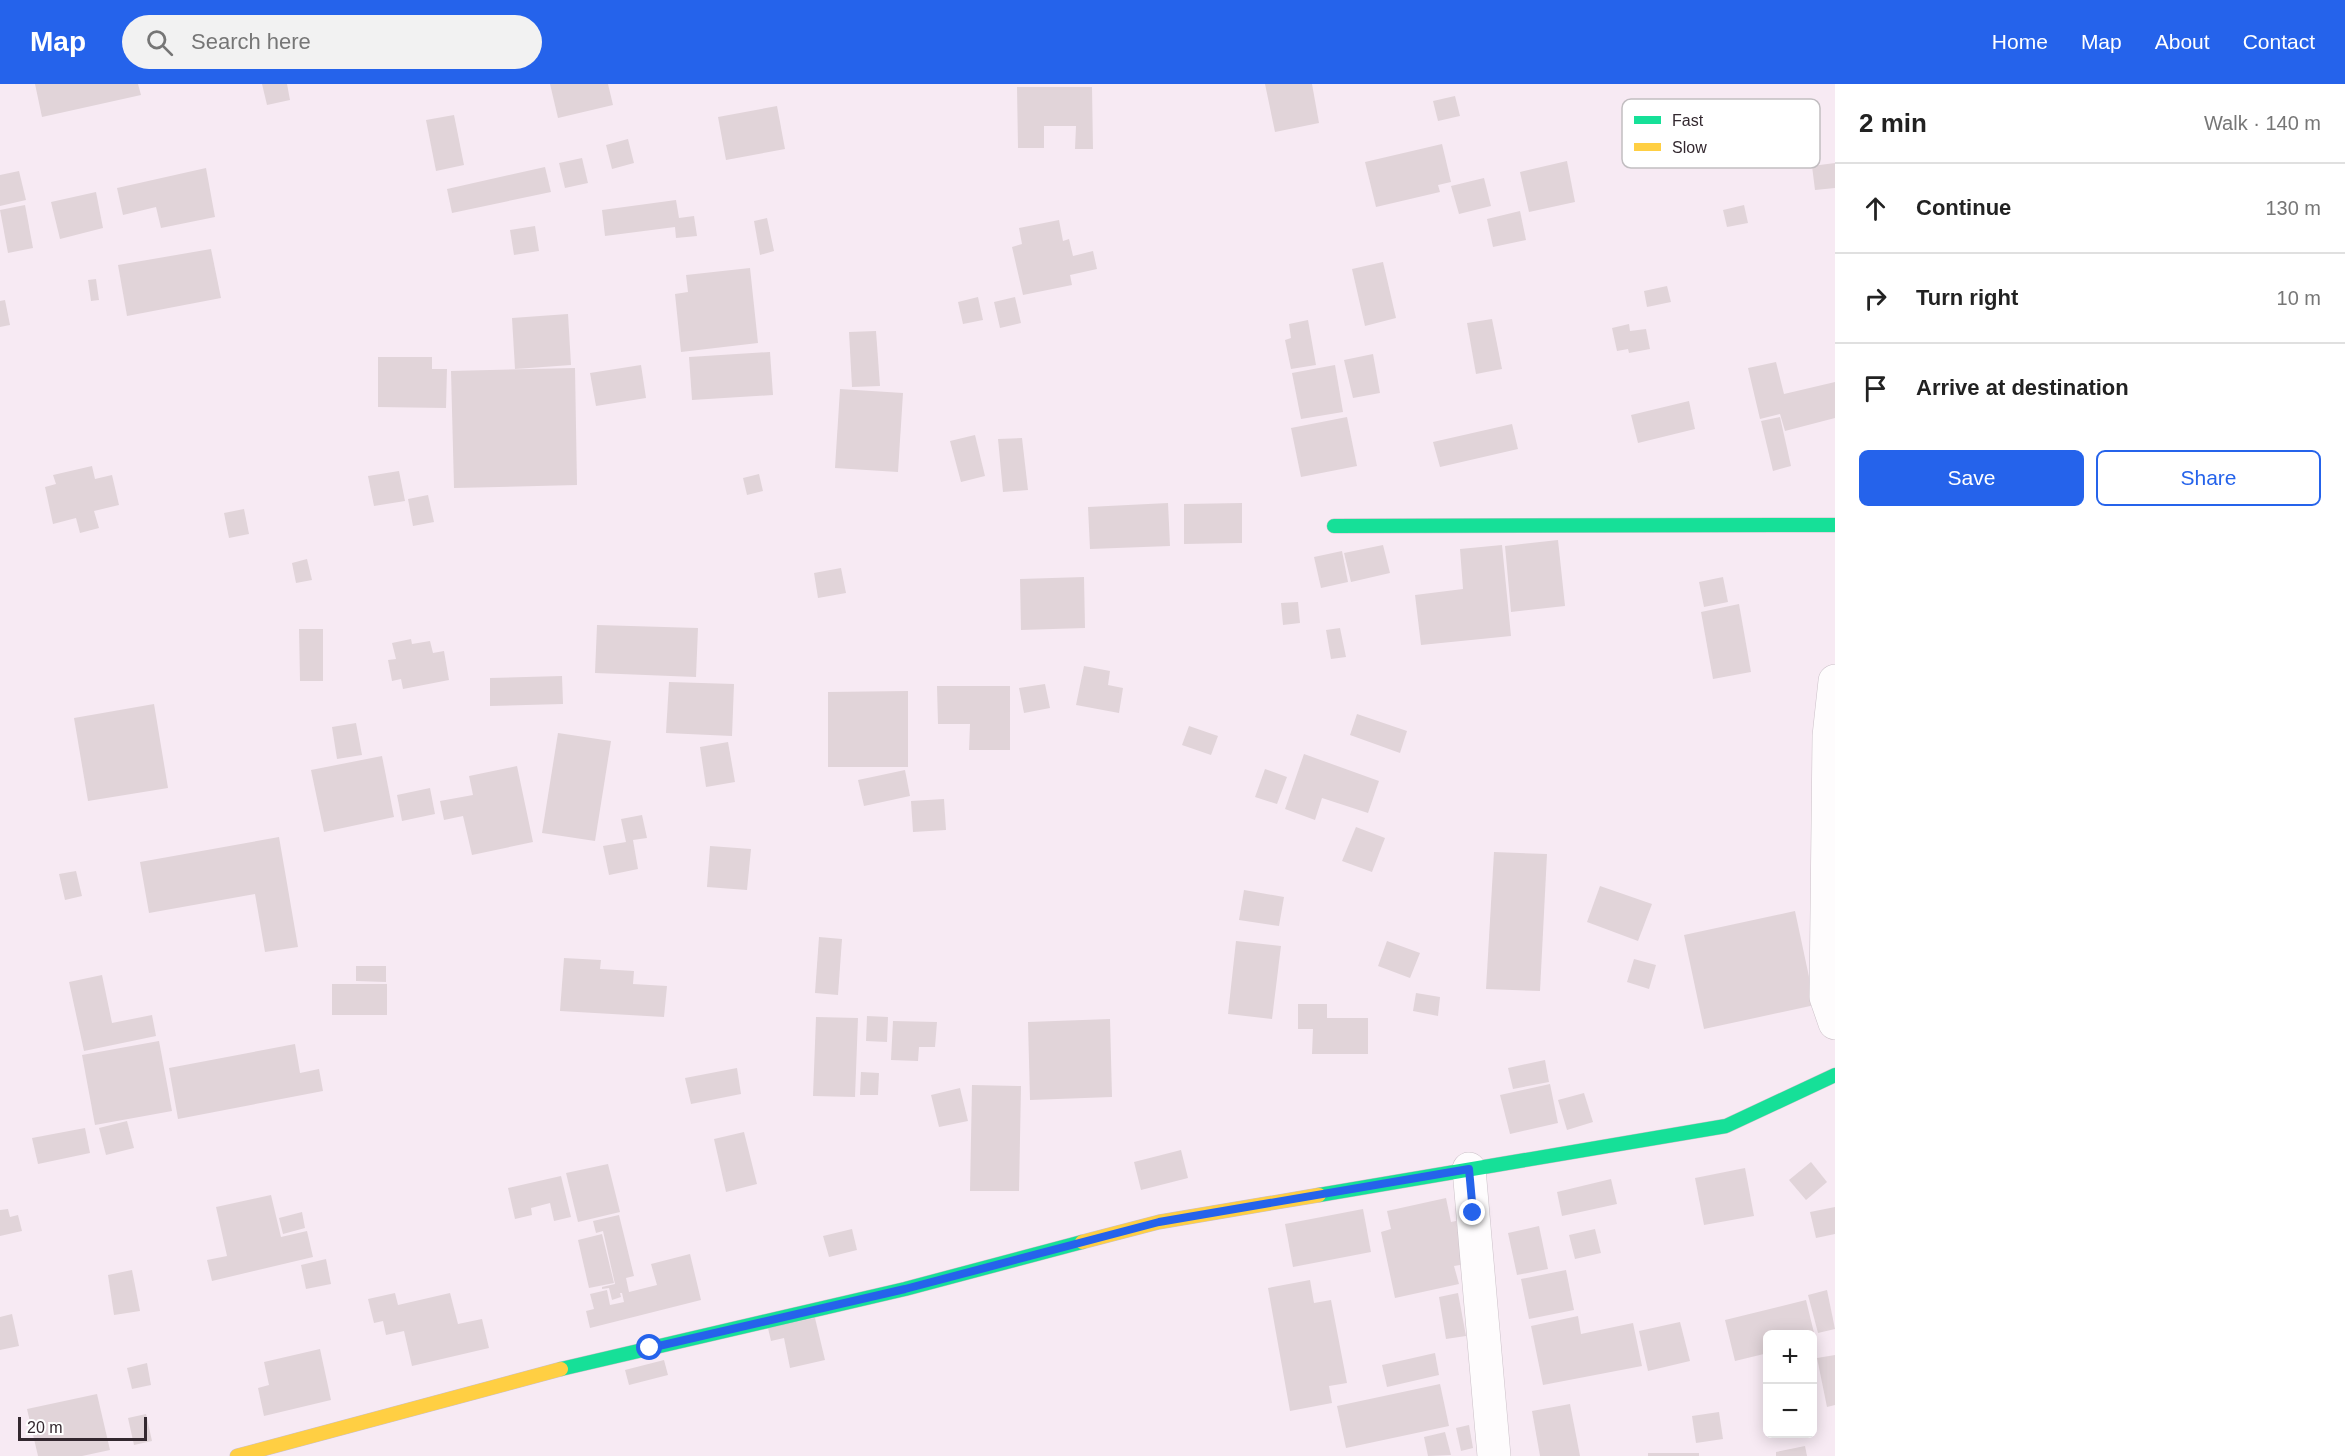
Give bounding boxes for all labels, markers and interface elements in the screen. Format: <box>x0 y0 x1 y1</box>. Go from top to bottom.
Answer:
search box <box>122 15 542 69</box>
text: Map <box>30 26 86 57</box>
icon: search <box>143 26 176 59</box>
text: Search here <box>191 29 311 54</box>
text: Home <box>1992 30 2048 53</box>
text: Map <box>2081 30 2122 53</box>
text: About <box>2155 30 2210 53</box>
text: Contact <box>2243 30 2315 53</box>
legend <box>1622 99 1820 168</box>
text: 2 min <box>1859 108 1927 138</box>
text: Fast <box>1672 112 1704 129</box>
text: Walk · 140 m <box>2204 112 2321 134</box>
text: Slow <box>1672 139 1707 156</box>
icon: ahead <box>1859 192 1892 225</box>
text: Continue <box>1916 195 2011 220</box>
text: 130 m <box>2265 197 2321 219</box>
icon: right <box>1859 282 1892 315</box>
text: Turn right <box>1916 285 2018 310</box>
text: 10 m <box>2277 287 2321 309</box>
icon: arrive <box>1859 372 1892 405</box>
text: Arrive at destination <box>1916 375 2129 400</box>
button: Save <box>1859 450 2084 506</box>
button: Share <box>2096 450 2321 506</box>
route end <box>1459 1199 1485 1225</box>
map controls <box>1763 1330 1817 1438</box>
button: + <box>1763 1330 1817 1384</box>
route start <box>636 1334 662 1360</box>
button: − <box>1763 1384 1817 1438</box>
scale bar <box>18 1414 147 1442</box>
text: 20 m <box>27 1419 63 1436</box>

